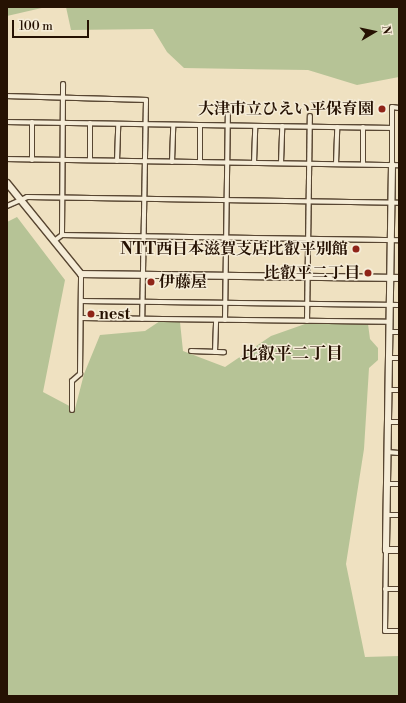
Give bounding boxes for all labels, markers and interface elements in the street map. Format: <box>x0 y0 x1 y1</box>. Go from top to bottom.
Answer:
scale bar <box>14 12 91 38</box>
north arrow <box>354 12 394 52</box>
text: 100 m <box>19 19 53 34</box>
text: N <box>378 25 393 36</box>
place label: 大津市立ひえい平保育園 <box>198 99 374 119</box>
marker: 大津市立ひえい平保育園 <box>377 104 387 114</box>
place label: NTT西日本滋賀支店比叡平別館 <box>120 239 348 259</box>
marker: NTT西日本滋賀支店比叡平別館 <box>351 244 361 254</box>
place label: 比叡平二丁目 <box>264 263 360 283</box>
marker: 比叡平二丁目 <box>363 268 373 278</box>
place label: 伊藤屋 <box>159 272 207 292</box>
marker: 伊藤屋 <box>146 277 156 287</box>
place label: nest <box>99 304 130 324</box>
marker: nest <box>86 309 96 319</box>
district label: 比叡平二丁目 <box>241 345 343 365</box>

